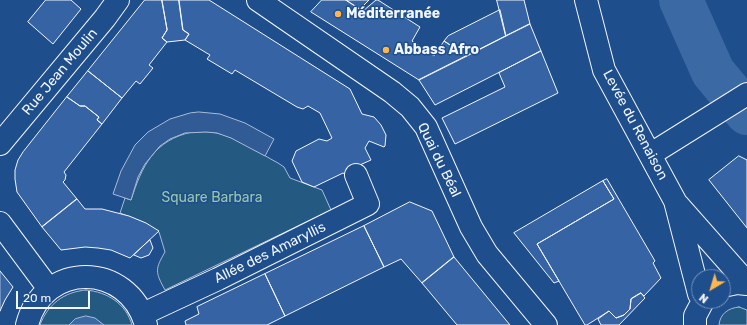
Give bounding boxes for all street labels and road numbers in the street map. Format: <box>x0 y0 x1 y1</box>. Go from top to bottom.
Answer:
street label: Rue Jean Moulin <box>19 25 101 119</box>
street label: Levée du Renaison <box>599 67 671 183</box>
street label: Quai du Béal <box>414 120 464 200</box>
street label: Allée des Amaryllis <box>212 219 328 287</box>

